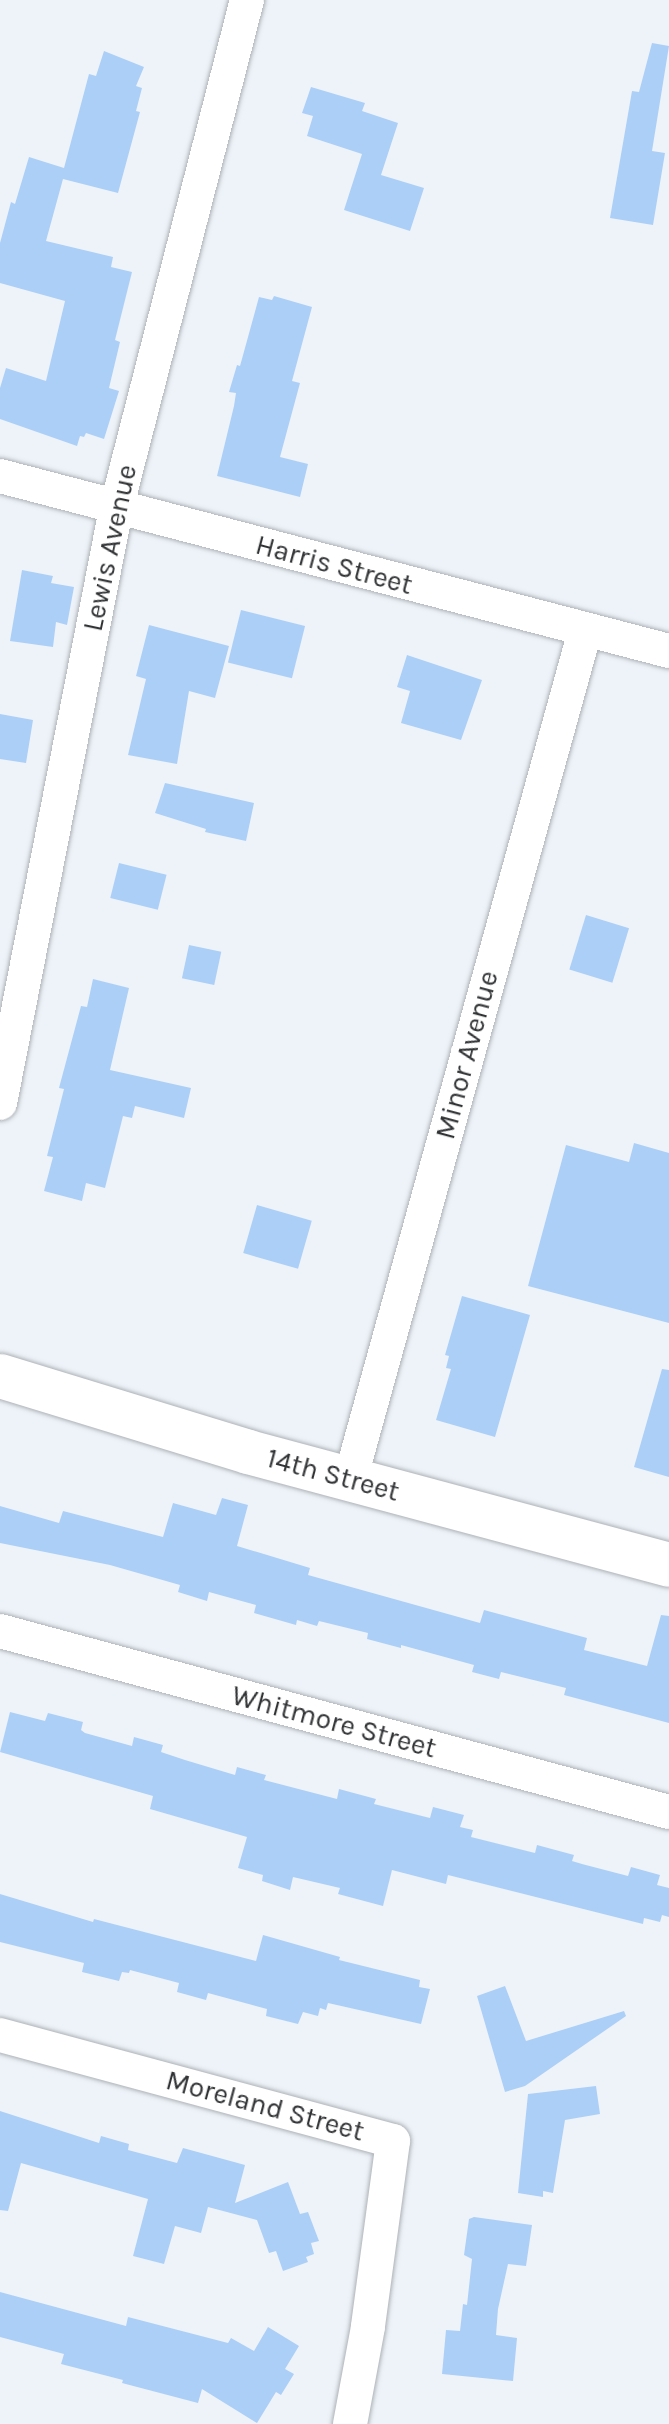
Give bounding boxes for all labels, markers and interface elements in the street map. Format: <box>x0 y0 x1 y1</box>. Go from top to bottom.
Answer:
street label: Lewis Avenue <box>76 462 144 634</box>
street label: Harris Street <box>252 528 416 602</box>
street label: Minor Avenue <box>428 967 506 1143</box>
street label: 14th Street <box>263 1441 403 1509</box>
street label: Whitmore Street <box>228 1679 440 1765</box>
street label: Moreland Street <box>162 2063 368 2149</box>

